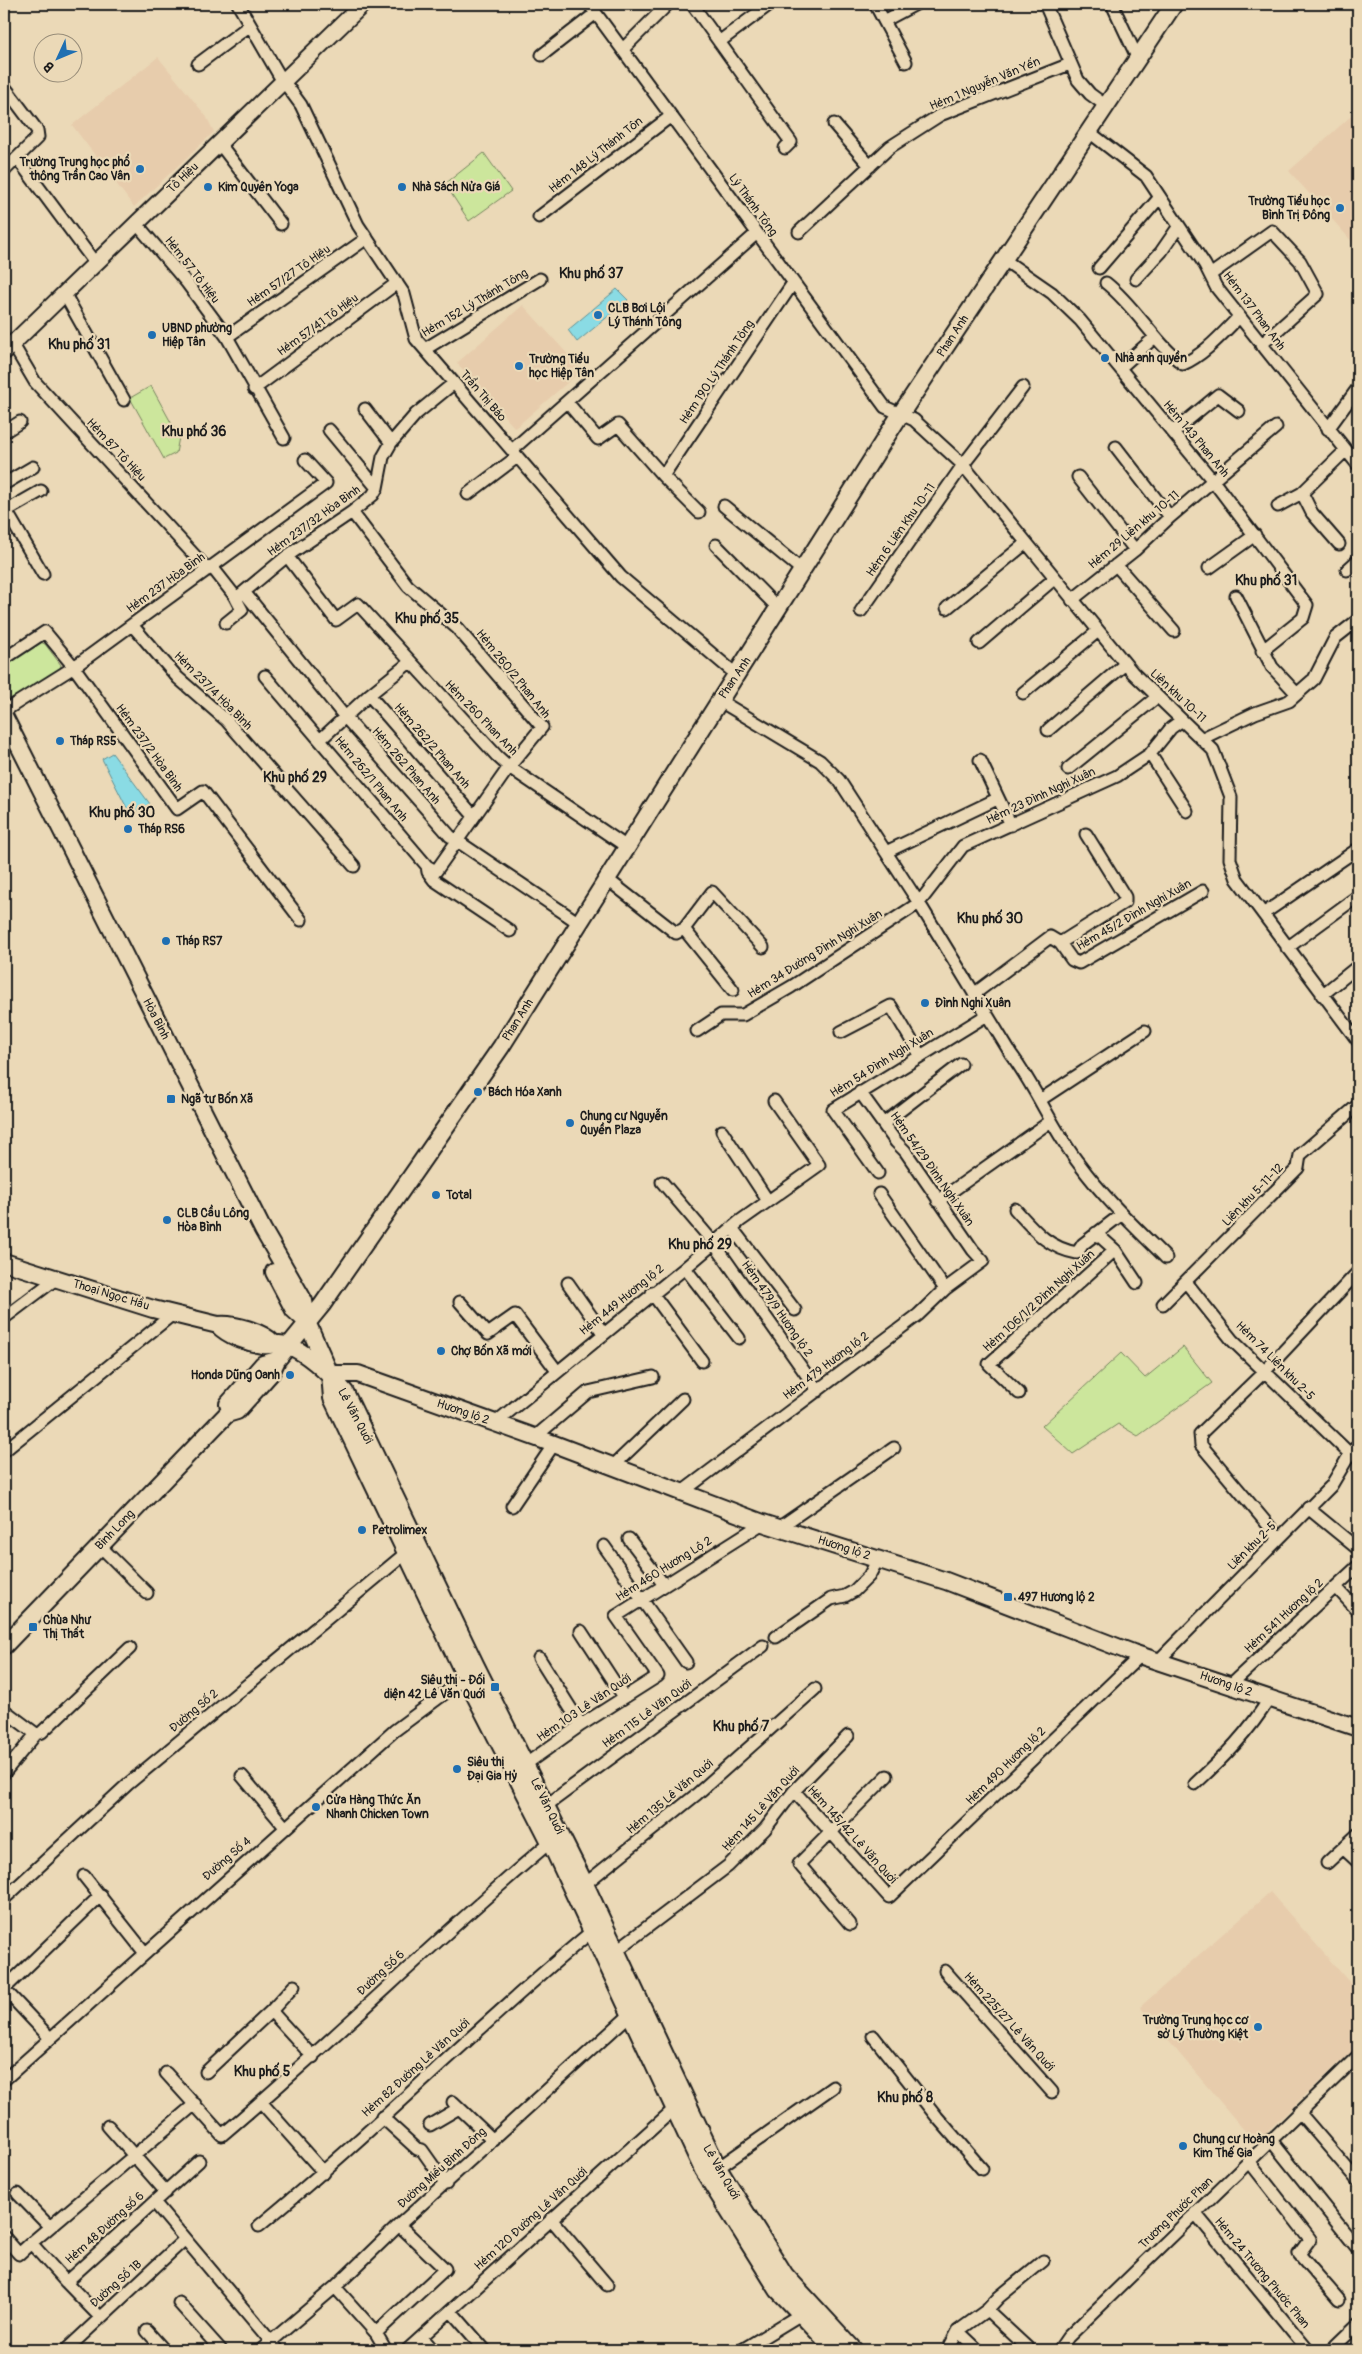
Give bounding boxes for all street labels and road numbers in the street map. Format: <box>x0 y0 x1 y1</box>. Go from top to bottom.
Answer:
street label: Hẻm 1 Nguyễn Văn Yến <box>927 53 1043 114</box>
street label: Hẻm 148 Lý Thánh Tôn <box>546 114 646 196</box>
street label: Tô Hiệu <box>164 159 202 197</box>
street label: Lý Thánh Tông <box>725 171 781 239</box>
street label: Hẻm 57 Tô Hiệu <box>161 234 223 306</box>
street label: Hẻm 57/27 Tô Hiệu <box>245 242 333 310</box>
street label: Hẻm 152 Lý Thánh Tông <box>419 265 531 341</box>
street label: Hẻm 137 Phan Anh <box>1220 269 1289 354</box>
street label: Hẻm 57/41 Tô Hiệu <box>275 291 361 359</box>
street label: Phan Anh <box>934 312 972 360</box>
street label: Hẻm 190 Lý Thánh Tông <box>677 317 757 427</box>
street label: Trần Thị Báo <box>457 366 511 425</box>
street label: Hẻm 143 Phan Anh <box>1160 398 1233 481</box>
street label: Hẻm 87 Tô Hiệu <box>83 416 149 484</box>
street label: Hẻm 6 Liên Khu 10-11 <box>863 480 939 580</box>
street label: Hẻm 237/32 Hòa Bình <box>265 482 364 560</box>
street label: Hẻm 29 Liên khu 10-11 <box>1085 488 1183 572</box>
street label: Hẻm 237 Hòa Bình <box>124 549 209 617</box>
street label: Hẻm 260/2 Phan Anh <box>473 627 554 722</box>
street label: Hẻm 237/4 Hòa Bình <box>171 649 256 734</box>
street label: Phan Anh <box>716 654 755 702</box>
street label: Liên khu 10-11 <box>1147 666 1209 726</box>
street label: Hẻm 260 Phan Anh <box>441 677 521 759</box>
street label: Hẻm 262/2 Phan Anh <box>391 700 473 792</box>
street label: Hẻm 237/2 Hòa Bình <box>112 701 186 795</box>
street label: Hẻm 262 Phan Anh <box>368 724 444 808</box>
street label: Hẻm 262/1 Phan Anh <box>331 733 411 825</box>
street label: Hẻm 23 Đình Nghi Xuân <box>984 764 1098 828</box>
street label: Hẻm 45/2 Đình Nghi Xuân <box>1074 876 1194 954</box>
street label: Hẻm 34 Đường Đình Nghi Xuân <box>745 906 885 1002</box>
street label: Hòa Bình <box>139 996 173 1042</box>
street label: Phan Anh <box>499 996 537 1044</box>
street label: Hẻm 54 Đình Nghi Xuân <box>828 1025 937 1101</box>
street label: Hẻm 54/29 Đình Nghi Xuân <box>887 1109 977 1229</box>
street label: Liên khu 5-11-12 <box>1219 1160 1287 1230</box>
street label: Hẻm 106/1/2 Đình Nghi Xuân <box>980 1247 1098 1355</box>
street label: Hẻm 479/9 Hương lộ 2 <box>738 1258 816 1360</box>
street label: Hẻm 449 Hương lộ 2 <box>577 1261 668 1339</box>
street label: Thoại Ngọc Hầu <box>71 1274 152 1314</box>
street label: Hẻm 74 Liên khu 2-5 <box>1232 1318 1318 1404</box>
street label: Hẻm 479 Hương lộ 2 <box>780 1329 872 1403</box>
street label: Lê Văn Quới <box>334 1386 376 1446</box>
street label: Hương lộ 2 <box>435 1396 491 1428</box>
street label: Bình Long <box>92 1507 138 1553</box>
street label: Liên khu 2-5 <box>1225 1519 1279 1573</box>
street label: Hương lộ 2 <box>816 1532 873 1564</box>
street label: Hẻm 460 Hương Lộ 2 <box>613 1533 715 1605</box>
street label: Hẻm 541 Hương lộ 2 <box>1241 1575 1327 1656</box>
street label: Hương lộ 2 <box>1198 1668 1254 1700</box>
street label: Hẻm 103 Lê Văn Quới <box>534 1671 634 1745</box>
street label: Hẻm 115 Lê Văn Quới <box>599 1677 695 1751</box>
street label: Đường Số 2 <box>166 1685 222 1736</box>
street label: Hẻm 490 Hương lộ 2 <box>963 1724 1049 1808</box>
street label: Hẻm 135 Lê Văn Quới <box>624 1756 716 1838</box>
street label: Hẻm 145 Lê Văn Quới <box>719 1764 803 1854</box>
street label: Lê Văn Quới <box>527 1775 567 1837</box>
street label: Hẻm 145/42 Lê Văn Quới <box>804 1783 900 1887</box>
street label: Đường Số 4 <box>199 1833 254 1884</box>
street label: Đường Số 6 <box>353 1946 408 1999</box>
street label: Hẻm 225/27 Lê Văn Quới <box>961 1969 1057 2075</box>
street label: Hẻm 82 Đường Lê Văn Quới <box>359 2016 473 2120</box>
street label: Đường Miếu Bình Đông <box>394 2123 489 2212</box>
street label: Lê Văn Quới <box>699 2142 743 2202</box>
street label: Hẻm 120 Đường Lê Văn Quới <box>471 2164 591 2274</box>
street label: Trương Phước Phan <box>1136 2174 1216 2252</box>
street label: Hẻm 48 Đường số 6 <box>62 2188 147 2267</box>
street label: Hẻm 24 Trương Phước Phan <box>1211 2214 1313 2332</box>
street label: Đường Số 1B <box>86 2256 145 2311</box>

